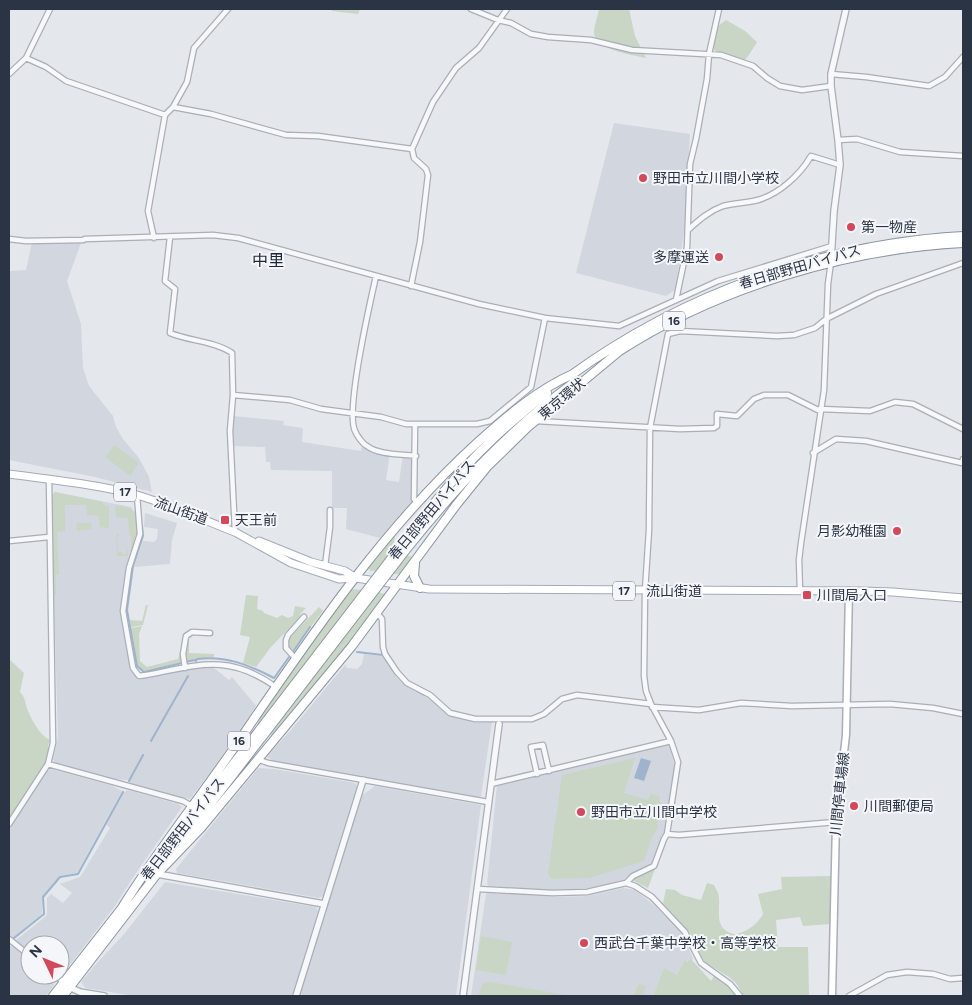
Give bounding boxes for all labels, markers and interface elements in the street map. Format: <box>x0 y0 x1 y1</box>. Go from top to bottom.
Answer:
place label: 野田市立川間小学校 <box>653 170 779 187</box>
marker: 野田市立川間小学校 <box>637 172 649 184</box>
place label: 第一物産 <box>861 219 917 236</box>
marker: 第一物産 <box>845 221 857 233</box>
street label: 春日部野田バイパス <box>737 242 863 292</box>
place label: 多摩運送 <box>653 249 709 266</box>
district label: 中里 <box>252 251 284 270</box>
marker: 多摩運送 <box>713 251 725 263</box>
road number: 16 <box>663 312 685 331</box>
street label: 東京環状 <box>535 374 589 424</box>
street label: 春日部野田バイパス <box>385 456 479 564</box>
road number: 17 <box>114 482 136 502</box>
street label: 流山街道 <box>152 493 210 529</box>
place label: 天王前 <box>235 512 277 529</box>
marker: 天王前 <box>219 514 231 526</box>
place label: 月影幼稚園 <box>817 523 887 540</box>
marker: 月影幼稚園 <box>891 525 903 537</box>
road number: 17 <box>613 582 635 600</box>
street label: 流山街道 <box>646 583 702 600</box>
place label: 川間局入口 <box>817 587 887 604</box>
marker: 川間局入口 <box>801 589 813 601</box>
road number: 16 <box>228 731 250 750</box>
street label: 川間停車場線 <box>827 751 853 837</box>
street label: 春日部野田バイパス <box>138 774 228 884</box>
place label: 川間郵便局 <box>864 798 934 815</box>
marker: 川間郵便局 <box>848 800 860 812</box>
place label: 野田市立川間中学校 <box>591 804 717 821</box>
marker: 野田市立川間中学校 <box>575 806 587 818</box>
north arrow <box>20 935 70 985</box>
place label: 西武台千葉中学校・高等学校 <box>594 935 776 952</box>
marker: 西武台千葉中学校・高等学校 <box>578 937 590 949</box>
text: N <box>26 942 46 961</box>

